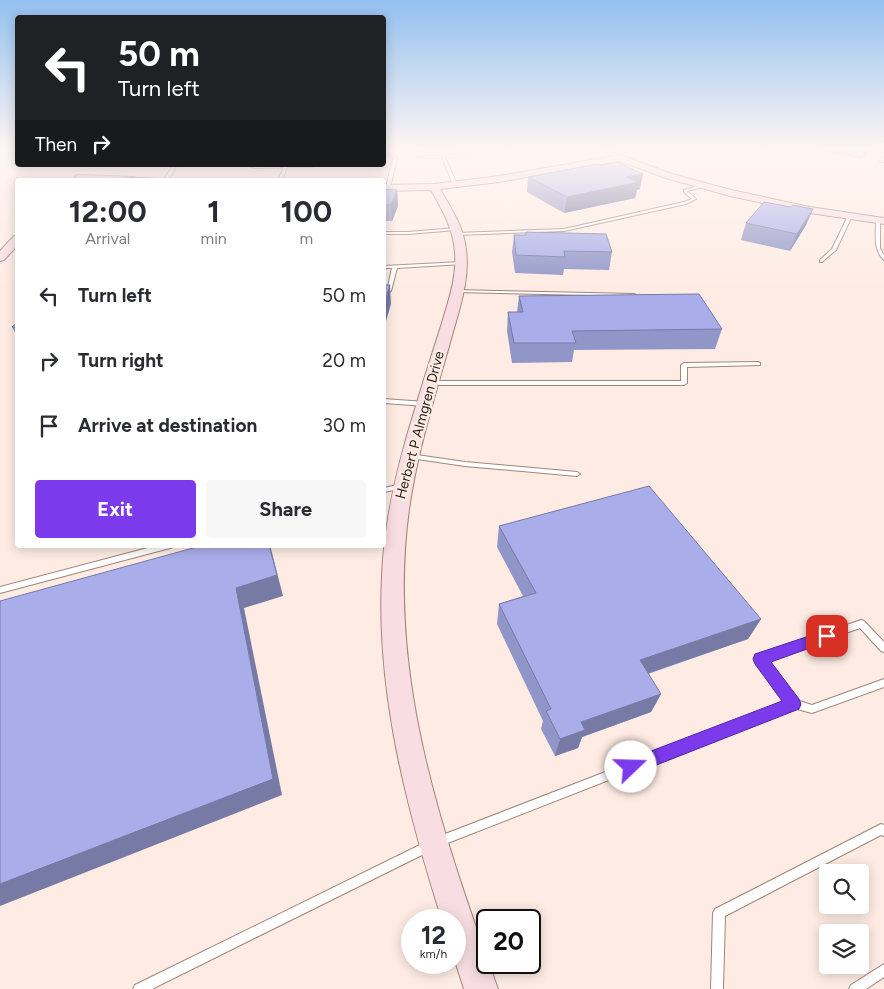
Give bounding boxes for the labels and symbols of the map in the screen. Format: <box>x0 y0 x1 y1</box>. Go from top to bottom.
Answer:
street label: Herbert P Almgren Drive <box>392 349 448 501</box>
pin <box>806 615 848 657</box>
position arrow <box>604 740 656 792</box>
speed limit sign: 20 <box>476 909 541 974</box>

